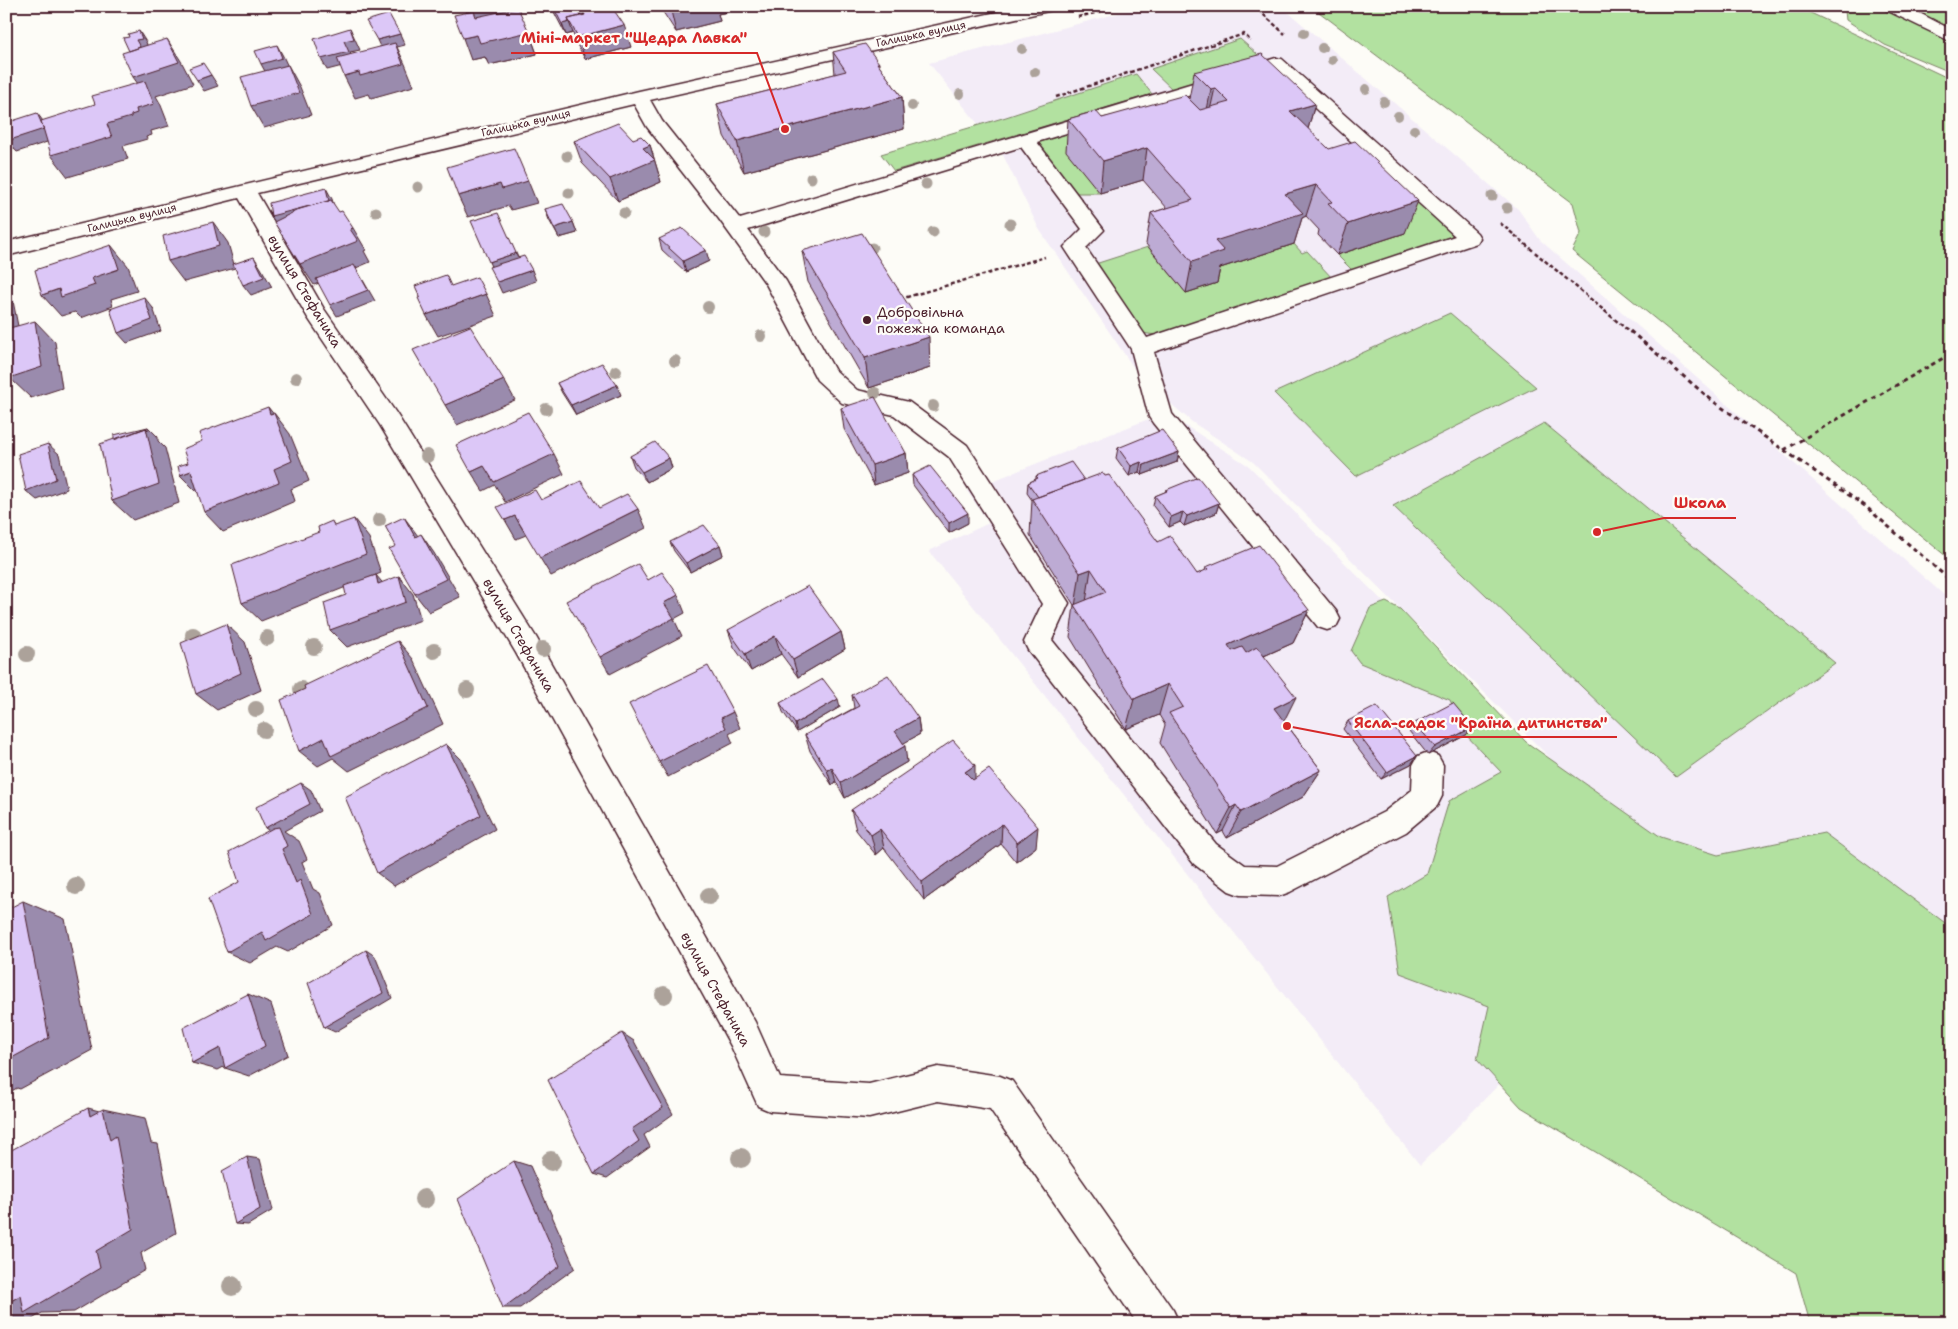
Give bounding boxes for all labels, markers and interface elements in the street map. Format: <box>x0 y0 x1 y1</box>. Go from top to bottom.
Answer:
street label: Галицька вулиця <box>875 17 967 51</box>
callout: Міні-маркет "Щедра Лавка" <box>511 23 757 53</box>
text: Міні-маркет "Щедра Лавка" <box>521 28 747 48</box>
street label: Галицька вулиця <box>480 105 572 141</box>
street label: Галицька вулиця <box>86 200 178 236</box>
street label: вулиця Стефаника <box>264 231 346 351</box>
place label: Добровільна пожежна команда <box>877 303 1005 337</box>
marker: Добровільна пожежна команда <box>861 314 873 326</box>
callout: Школа <box>1664 488 1736 518</box>
text: Школа <box>1674 493 1727 513</box>
street label: вулиця Стефаника <box>479 575 559 695</box>
callout: Ясла-садок "Країна дитинства" <box>1344 707 1617 737</box>
text: Ясла-садок "Країна дитинства" <box>1354 713 1608 733</box>
street label: вулиця Стефаника <box>677 928 755 1050</box>

